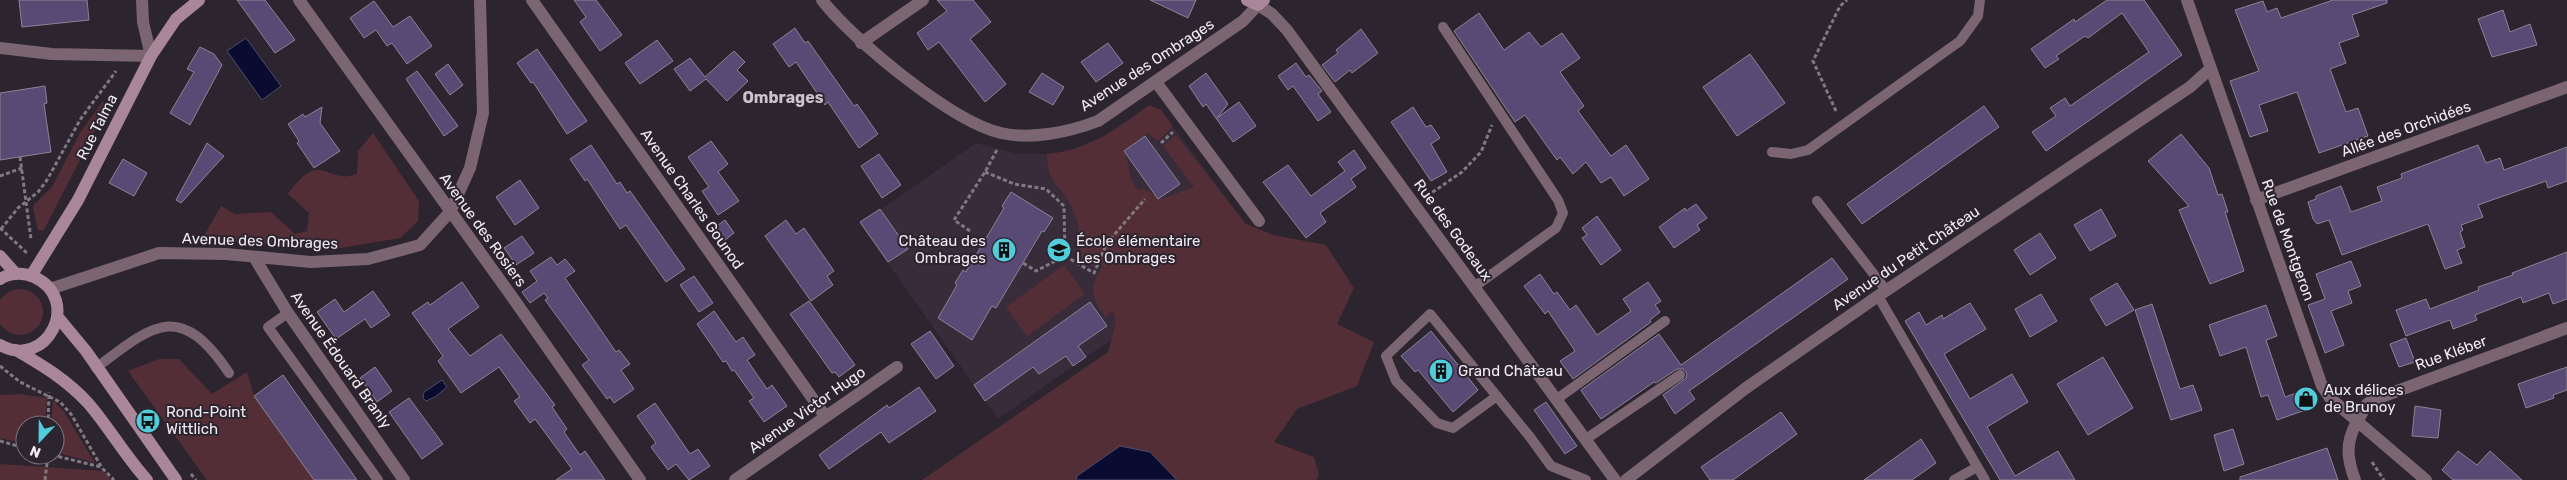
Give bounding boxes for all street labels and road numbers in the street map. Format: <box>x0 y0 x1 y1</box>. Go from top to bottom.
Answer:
street label: Avenue des Ombrages <box>1077 15 1218 115</box>
street label: Rue Talma <box>73 91 121 163</box>
street label: Allée des Orchidées <box>2339 97 2474 161</box>
street label: Avenue Charles Gounod <box>637 125 747 273</box>
street label: Avenue des Rosiers <box>436 170 531 291</box>
street label: Rue des Godeaux <box>1410 176 1496 284</box>
street label: Rue de Montgeron <box>2258 177 2318 303</box>
street label: Avenue du Petit Château <box>1829 202 1983 314</box>
street label: Avenue des Ombrages <box>182 229 339 253</box>
street label: Avenue Édouard Branly <box>287 288 395 432</box>
street label: Rue Kléber <box>2413 332 2490 374</box>
street label: Avenue Victor Hugo <box>745 363 869 457</box>

